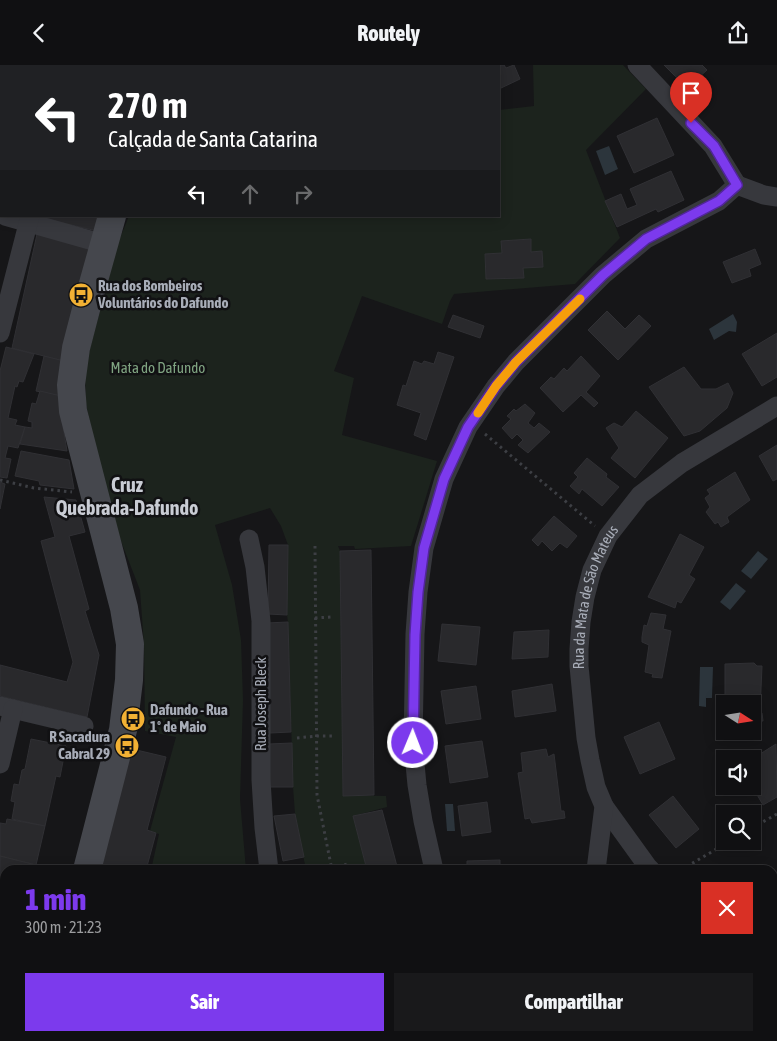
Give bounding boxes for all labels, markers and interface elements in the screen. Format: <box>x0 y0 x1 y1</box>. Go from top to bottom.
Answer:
icon: back <box>25 19 53 47</box>
icon: share <box>724 19 752 47</box>
text: Routely <box>357 20 420 46</box>
pin <box>670 72 712 123</box>
icon: arrive <box>677 79 705 107</box>
icon: left <box>25 85 90 150</box>
text: 270 m <box>108 85 187 125</box>
text: Calçada de Santa Catarina <box>108 126 318 152</box>
icon: left <box>183 180 211 208</box>
icon: ahead <box>236 180 264 208</box>
icon: right <box>289 180 317 208</box>
place label: Rua dos Bombeiros Voluntários do Dafundo <box>97 277 228 311</box>
bus stop icon: Rua dos Bombeiros Voluntários do Dafundo <box>68 282 94 308</box>
park label: Mata do Dafundo <box>111 359 205 376</box>
district label: Cruz Quebrada-Dafundo <box>56 473 198 519</box>
street label: Rua da Mata de São Mateus <box>570 521 621 669</box>
street label: Rua Joseph Bleck <box>252 657 269 751</box>
north arrow <box>716 695 761 740</box>
map controls <box>716 695 761 850</box>
place label: Dafundo - Rua 1º de Maio <box>150 701 228 735</box>
bus stop icon: Dafundo - Rua 1º de Maio <box>120 706 146 732</box>
position arrow <box>386 716 438 768</box>
place label: R Sacadura Cabral 29 <box>49 728 110 762</box>
bus stop icon: R Sacadura Cabral 29 <box>114 733 140 759</box>
button: sound <box>716 750 761 795</box>
button: search <box>716 805 761 850</box>
text: 1 min <box>25 882 86 916</box>
button: close <box>701 882 753 934</box>
text: 300 m · 21:23 <box>25 918 102 936</box>
button: Sair <box>25 973 384 1031</box>
button: Compartilhar <box>394 973 753 1031</box>

